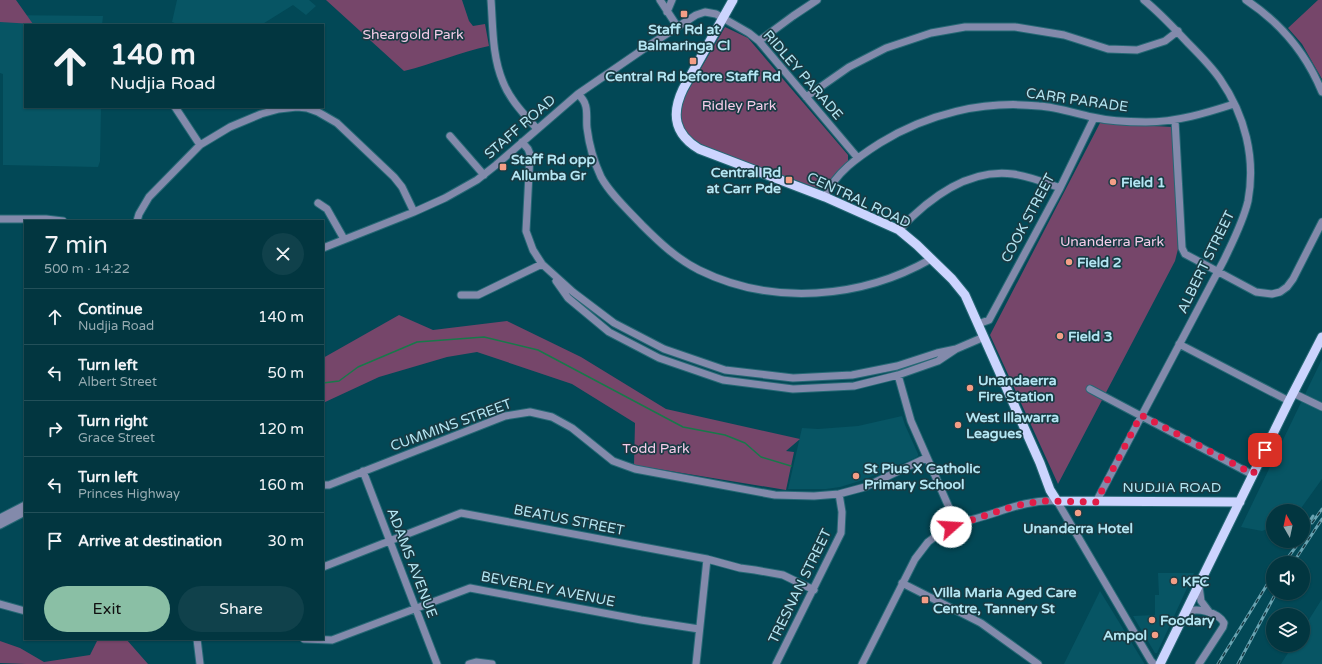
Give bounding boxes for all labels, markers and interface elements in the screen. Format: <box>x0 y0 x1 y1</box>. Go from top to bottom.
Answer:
marker: Staff Rd at Balmaringa Cl <box>679 9 689 19</box>
place label: Staff Rd at Balmaringa Cl <box>638 21 730 54</box>
park label: Sheargold Park <box>362 26 464 43</box>
street label: RIDLEY PARADE <box>759 27 847 123</box>
text: 140 m <box>110 38 196 72</box>
icon: ahead <box>44 40 96 92</box>
marker: Central Rd before Staff Rd <box>688 56 698 66</box>
place label: Central Rd before Staff Rd <box>605 68 781 85</box>
text: Nudjia Road <box>110 72 216 94</box>
street label: CARR PARADE <box>1025 84 1129 116</box>
street label: STAFF ROAD <box>481 91 559 163</box>
park label: Ridley Park <box>702 97 777 114</box>
place label: Staff Rd opp Allumba Gr <box>511 151 596 184</box>
marker: Staff Rd opp Allumba Gr <box>498 162 508 172</box>
place label: Central Rd at Carr Pde <box>706 164 781 197</box>
street label: CENTRAL ROAD <box>804 168 914 232</box>
street label: COOK STREET <box>997 170 1059 265</box>
place label: Field 1 <box>1121 174 1166 191</box>
marker: Central Rd at Carr Pde <box>784 175 794 185</box>
marker: Field 1 <box>1108 177 1118 187</box>
street label: ALBERT STREET <box>1174 207 1238 316</box>
text: 7 min <box>44 231 108 260</box>
button: close <box>262 233 304 275</box>
park label: Unanderra Park <box>1060 233 1164 250</box>
place label: Field 2 <box>1077 254 1122 271</box>
marker: Field 2 <box>1064 257 1074 267</box>
text: 500 m · 14:22 <box>44 261 130 277</box>
text: Continue <box>78 300 142 318</box>
icon: ahead <box>44 306 66 328</box>
text: 140 m <box>258 308 304 326</box>
text: Nudjia Road <box>78 318 154 334</box>
place label: Field 3 <box>1068 328 1113 345</box>
marker: Field 3 <box>1055 331 1065 341</box>
text: Turn left <box>78 356 138 374</box>
icon: left <box>44 362 66 384</box>
text: 50 m <box>267 364 304 382</box>
place label: Unandaerra Fire Station <box>978 372 1057 405</box>
text: Albert Street <box>78 374 157 390</box>
marker: Unandaerra Fire Station <box>965 383 975 393</box>
street label: CUMMINS STREET <box>388 395 514 455</box>
place label: West Illawarra Leagues <box>966 409 1059 442</box>
text: Turn right <box>78 412 148 430</box>
icon: right <box>44 418 66 440</box>
text: 120 m <box>258 420 304 438</box>
marker: West Illawarra Leagues <box>953 420 963 430</box>
text: Grace Street <box>78 430 155 446</box>
pin <box>1248 433 1282 467</box>
icon: arrive <box>1254 439 1276 461</box>
park label: Todd Park <box>622 440 690 457</box>
place label: St Pius X Catholic Primary School <box>864 460 981 493</box>
text: Turn left <box>78 468 138 486</box>
marker: St Pius X Catholic Primary School <box>851 471 861 481</box>
icon: left <box>44 474 66 496</box>
text: 160 m <box>258 476 304 494</box>
street label: NUDJIA ROAD <box>1123 479 1221 496</box>
text: Princes Highway <box>78 486 180 502</box>
street label: BEATUS STREET <box>512 501 626 539</box>
north arrow <box>1266 504 1310 548</box>
map controls <box>1266 504 1310 652</box>
street label: ADAMS AVENUE <box>383 506 441 620</box>
position arrow <box>930 506 972 548</box>
marker: Unanderra Hotel <box>1073 508 1083 518</box>
place label: Unanderra Hotel <box>1023 520 1133 537</box>
street label: TRESNAN STREET <box>765 525 835 646</box>
icon: arrive <box>44 530 66 552</box>
text: Arrive at destination <box>78 532 222 550</box>
text: 30 m <box>267 532 304 550</box>
button: sound <box>1266 556 1310 600</box>
street label: BEVERLEY AVENUE <box>480 568 616 610</box>
place label: KFC <box>1182 573 1210 590</box>
marker: KFC <box>1169 576 1179 586</box>
place label: Villa Maria Aged Care Centre, Tannery St <box>933 584 1077 617</box>
button: Exit <box>44 586 170 632</box>
button: Share <box>178 586 304 632</box>
marker: Villa Maria Aged Care Centre, Tannery St <box>920 595 930 605</box>
button: layers <box>1266 608 1310 652</box>
place label: Foodary <box>1160 612 1215 629</box>
marker: Foodary <box>1147 615 1157 625</box>
place label: Ampol <box>1103 627 1147 644</box>
marker: Ampol <box>1150 630 1160 640</box>

